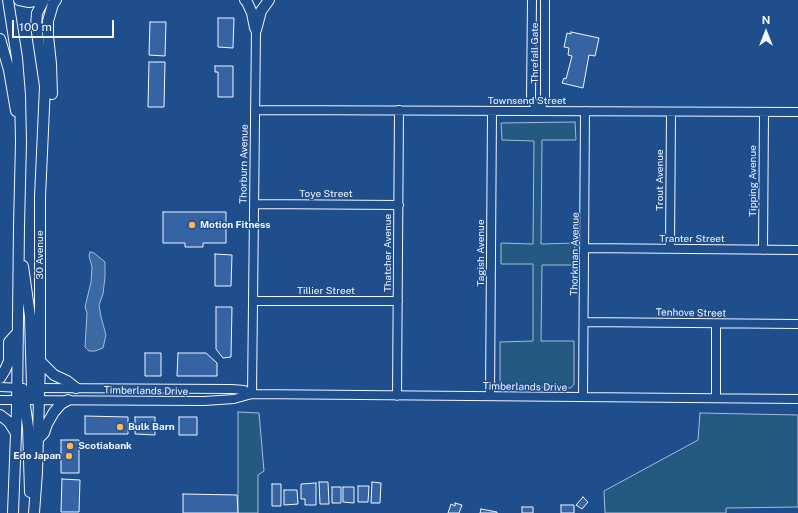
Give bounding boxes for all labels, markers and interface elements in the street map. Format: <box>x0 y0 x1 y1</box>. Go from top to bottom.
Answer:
scale bar <box>14 12 116 38</box>
north arrow <box>746 12 786 52</box>
text: N <box>762 14 770 26</box>
text: 100 m <box>19 20 52 34</box>
street label: Threfall Gate <box>529 23 541 83</box>
street label: Townsend Street <box>488 95 566 107</box>
street label: Thorburn Avenue <box>237 124 251 204</box>
street label: Tipping Avenue <box>747 145 759 217</box>
street label: Trout Avenue <box>654 149 666 211</box>
street label: Toye Street <box>299 188 353 200</box>
street label: Thorkman Avenue <box>568 212 582 296</box>
street label: Thatcher Avenue <box>382 214 394 292</box>
place label: Motion Fitness <box>200 219 271 231</box>
street label: Tagish Avenue <box>475 219 487 287</box>
marker: Motion Fitness <box>187 220 197 230</box>
street label: 30 Avenue <box>34 230 46 280</box>
street label: Tranter Street <box>659 233 725 245</box>
street label: Tillier Street <box>297 285 355 297</box>
street label: Tenhove Street <box>656 306 726 320</box>
street label: Timberlands Drive <box>483 380 567 394</box>
street label: Timberlands Drive <box>104 384 188 398</box>
place label: Bulk Barn <box>128 421 175 433</box>
marker: Bulk Barn <box>115 422 125 432</box>
place label: Scotiabank <box>78 440 132 452</box>
marker: Scotiabank <box>65 441 75 451</box>
place label: Edo Japan <box>13 450 61 462</box>
marker: Edo Japan <box>64 451 74 461</box>

